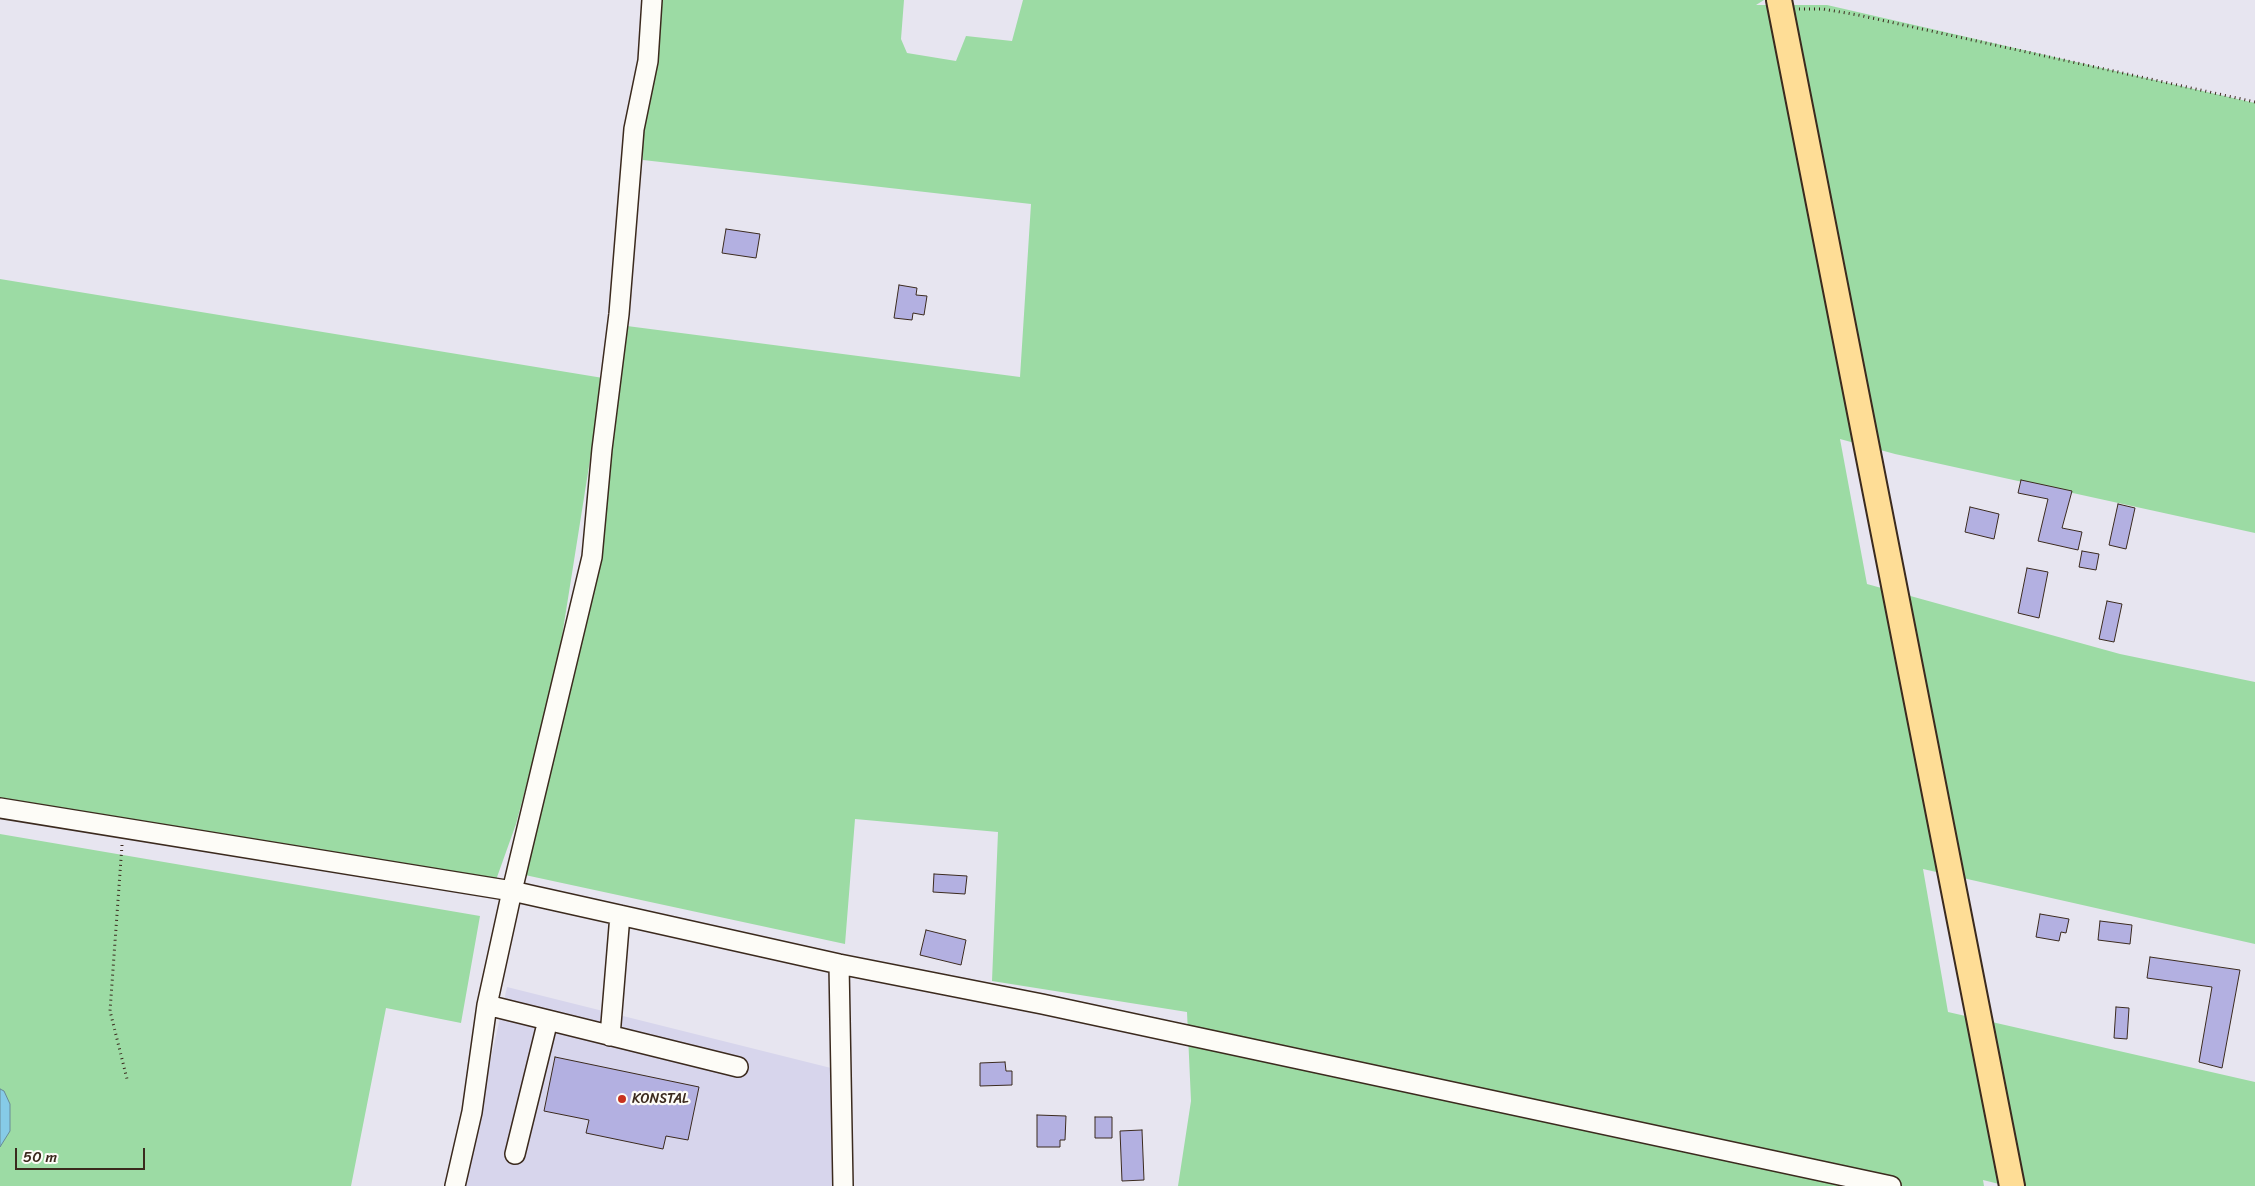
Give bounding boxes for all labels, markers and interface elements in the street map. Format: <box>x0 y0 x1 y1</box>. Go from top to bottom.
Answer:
place label: KONSTAL <box>632 1091 689 1107</box>
marker: KONSTAL <box>616 1093 628 1105</box>
scale bar <box>18 1138 148 1170</box>
text: 50 m <box>23 1144 57 1170</box>

